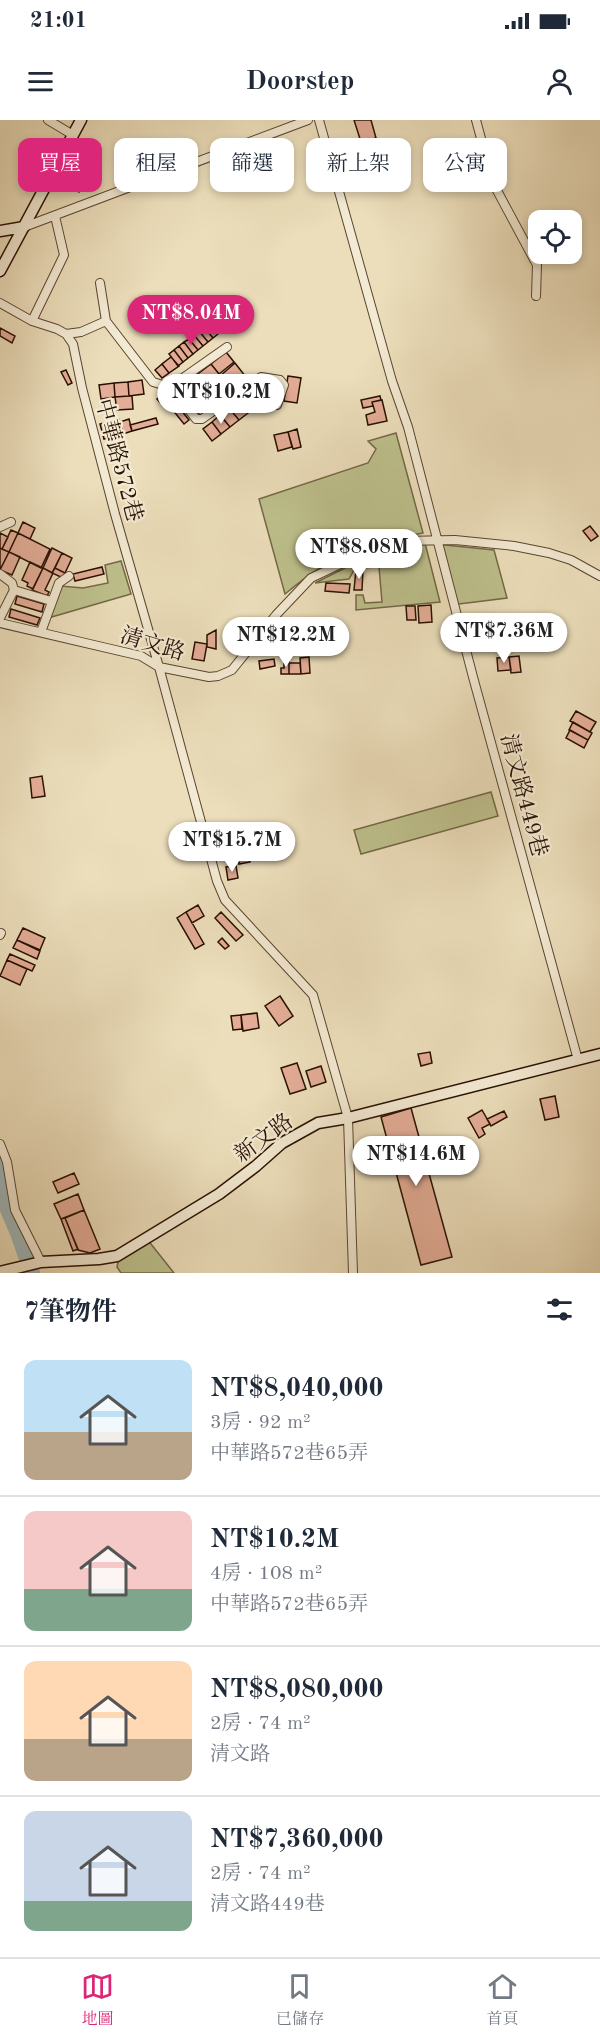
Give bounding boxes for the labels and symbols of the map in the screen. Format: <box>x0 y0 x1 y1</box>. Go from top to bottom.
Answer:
pin: NT$8.04M <box>129 295 253 346</box>
pin: NT$10.2M <box>159 374 283 425</box>
street label: 中華路572巷 <box>91 396 147 524</box>
pin: NT$8.08M <box>297 529 421 580</box>
pin: NT$7.36M <box>442 613 566 664</box>
pin: NT$12.2M <box>224 617 348 668</box>
street label: 清文路 <box>118 623 188 665</box>
street label: 清文路449巷 <box>496 731 552 859</box>
pin: NT$15.7M <box>170 822 294 873</box>
street label: 新文路 <box>230 1109 297 1167</box>
pin: NT$14.6M <box>354 1136 478 1187</box>

